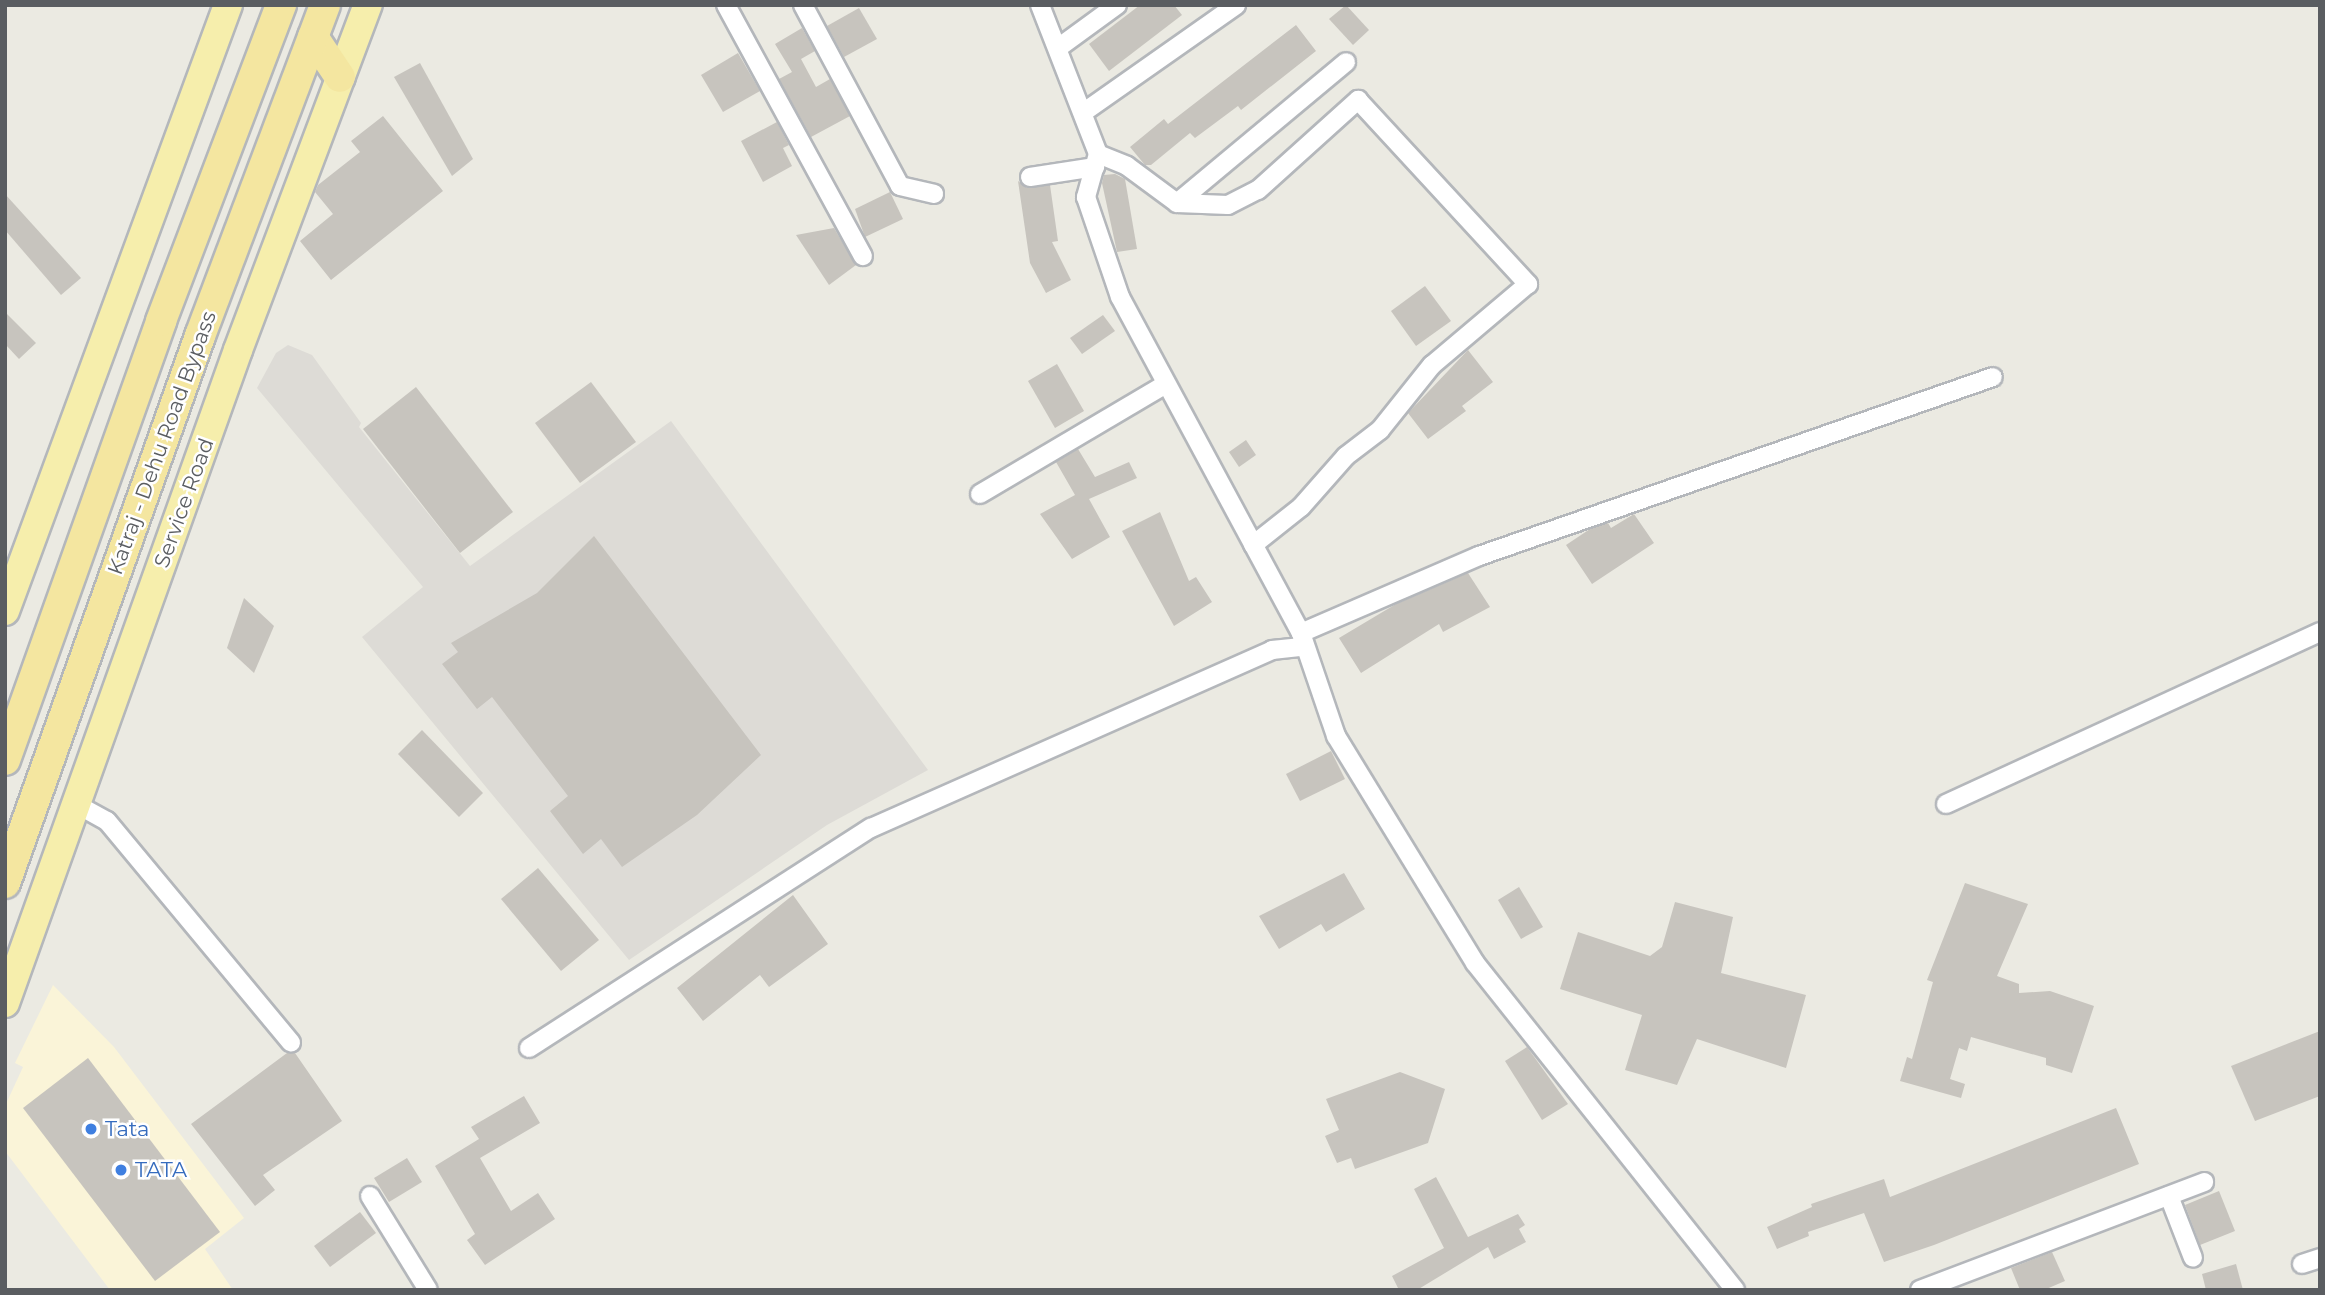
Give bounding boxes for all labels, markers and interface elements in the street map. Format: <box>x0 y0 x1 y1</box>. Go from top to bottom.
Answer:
street label: Katraj - Dehu Road Bypass <box>102 308 222 578</box>
street label: Service Road <box>149 435 219 571</box>
place label: Tata <box>105 1116 149 1142</box>
marker: Tata <box>83 1121 99 1137</box>
place label: TATA <box>135 1157 187 1183</box>
marker: TATA <box>113 1162 129 1178</box>

